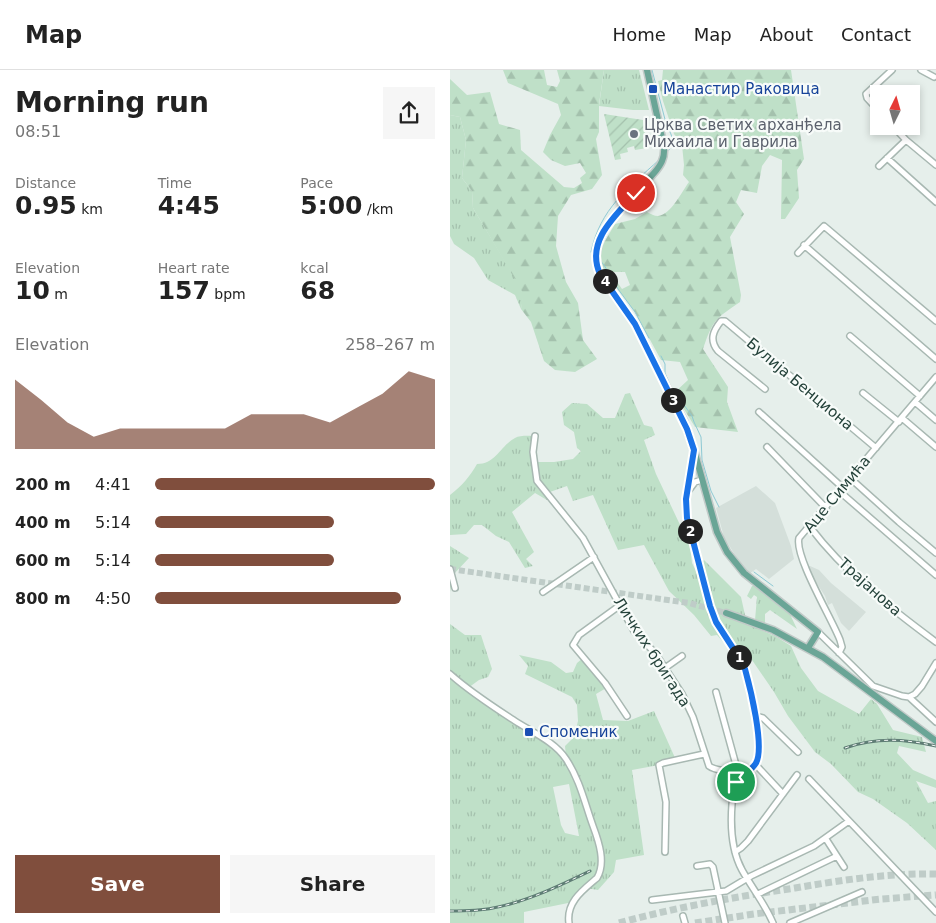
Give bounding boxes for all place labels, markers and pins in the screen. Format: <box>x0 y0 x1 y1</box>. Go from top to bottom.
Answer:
place label: Манастир Раковица <box>663 80 820 98</box>
marker: Манастир Раковица <box>647 83 659 95</box>
place label: Црква Светих арханђела Михаила и Гаврила <box>644 116 842 151</box>
marker: Црква Светих арханђела Михаила и Гаврила <box>628 128 640 140</box>
pin <box>615 172 657 214</box>
pin: 4 <box>592 268 618 294</box>
pin: 3 <box>660 388 686 412</box>
pin: 2 <box>678 518 702 544</box>
pin: 1 <box>726 644 752 670</box>
place label: Споменик <box>539 723 618 741</box>
marker: Споменик <box>523 726 535 738</box>
pin <box>715 761 757 803</box>

